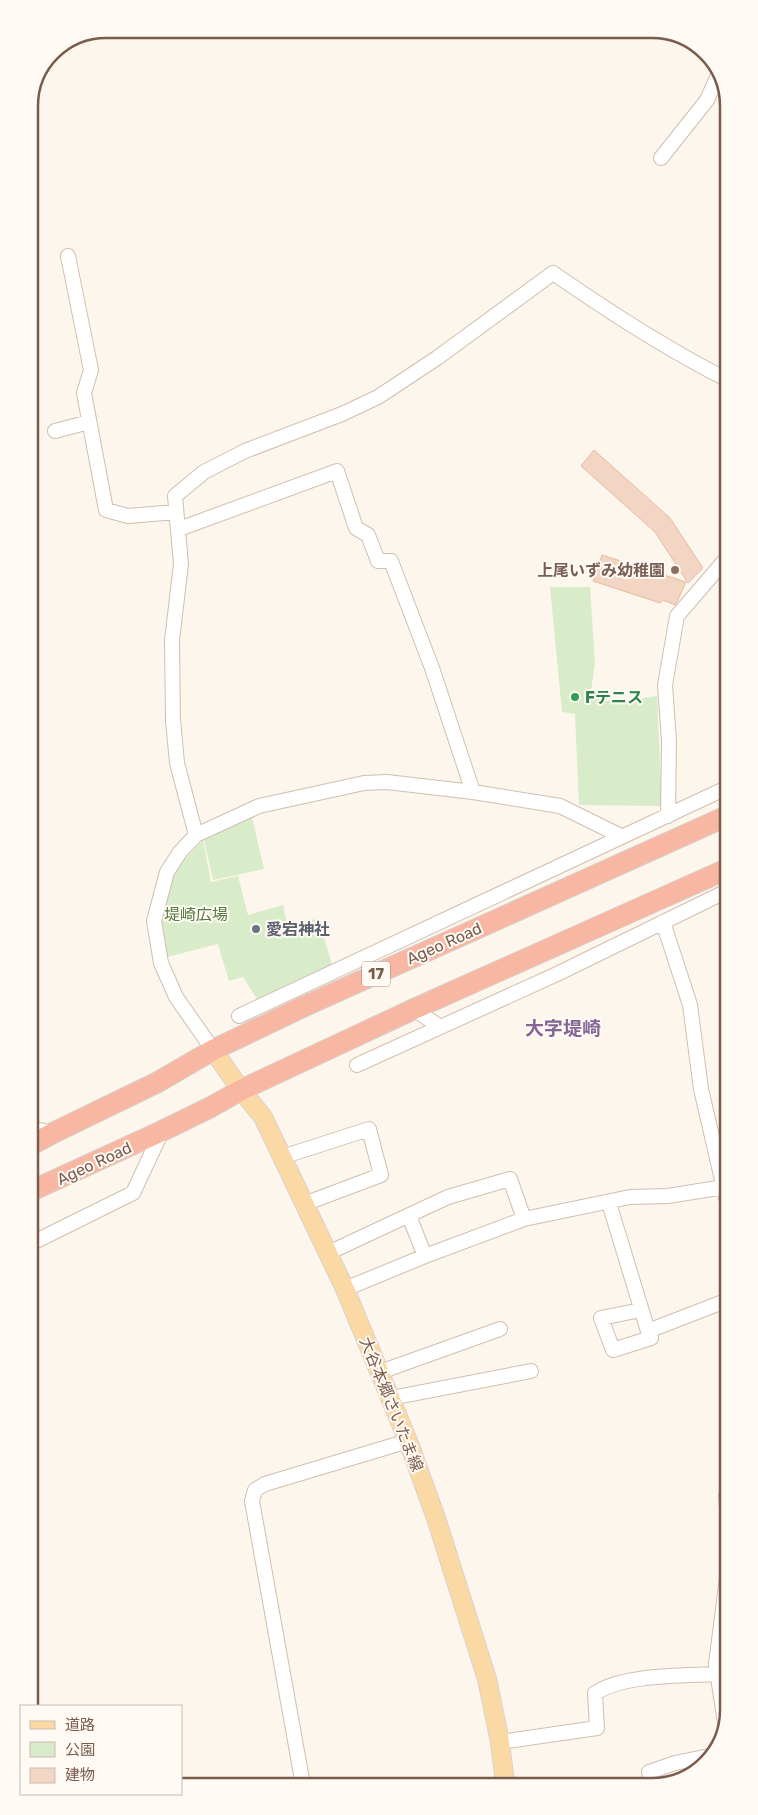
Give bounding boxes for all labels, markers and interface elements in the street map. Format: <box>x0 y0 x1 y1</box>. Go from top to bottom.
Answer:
place label: 上尾いずみ幼稚園 <box>537 561 665 580</box>
marker: 上尾いずみ幼稚園 <box>669 564 681 576</box>
place label: Fテニス <box>585 688 643 707</box>
marker: Fテニス <box>569 691 581 703</box>
park label: 堤崎広場 <box>164 905 228 924</box>
street label: Ageo Road <box>404 918 485 968</box>
place label: 愛宕神社 <box>266 920 330 939</box>
marker: 愛宕神社 <box>250 923 262 935</box>
road number: 17 <box>362 962 390 986</box>
district label: 大字堤崎 <box>525 1017 601 1040</box>
street label: Ageo Road <box>54 1138 135 1189</box>
street label: 大谷本郷さいたま線 <box>356 1334 427 1474</box>
legend <box>20 1705 182 1795</box>
text: 道路 <box>65 1716 95 1734</box>
text: 公園 <box>65 1741 95 1759</box>
text: 建物 <box>65 1766 95 1784</box>

